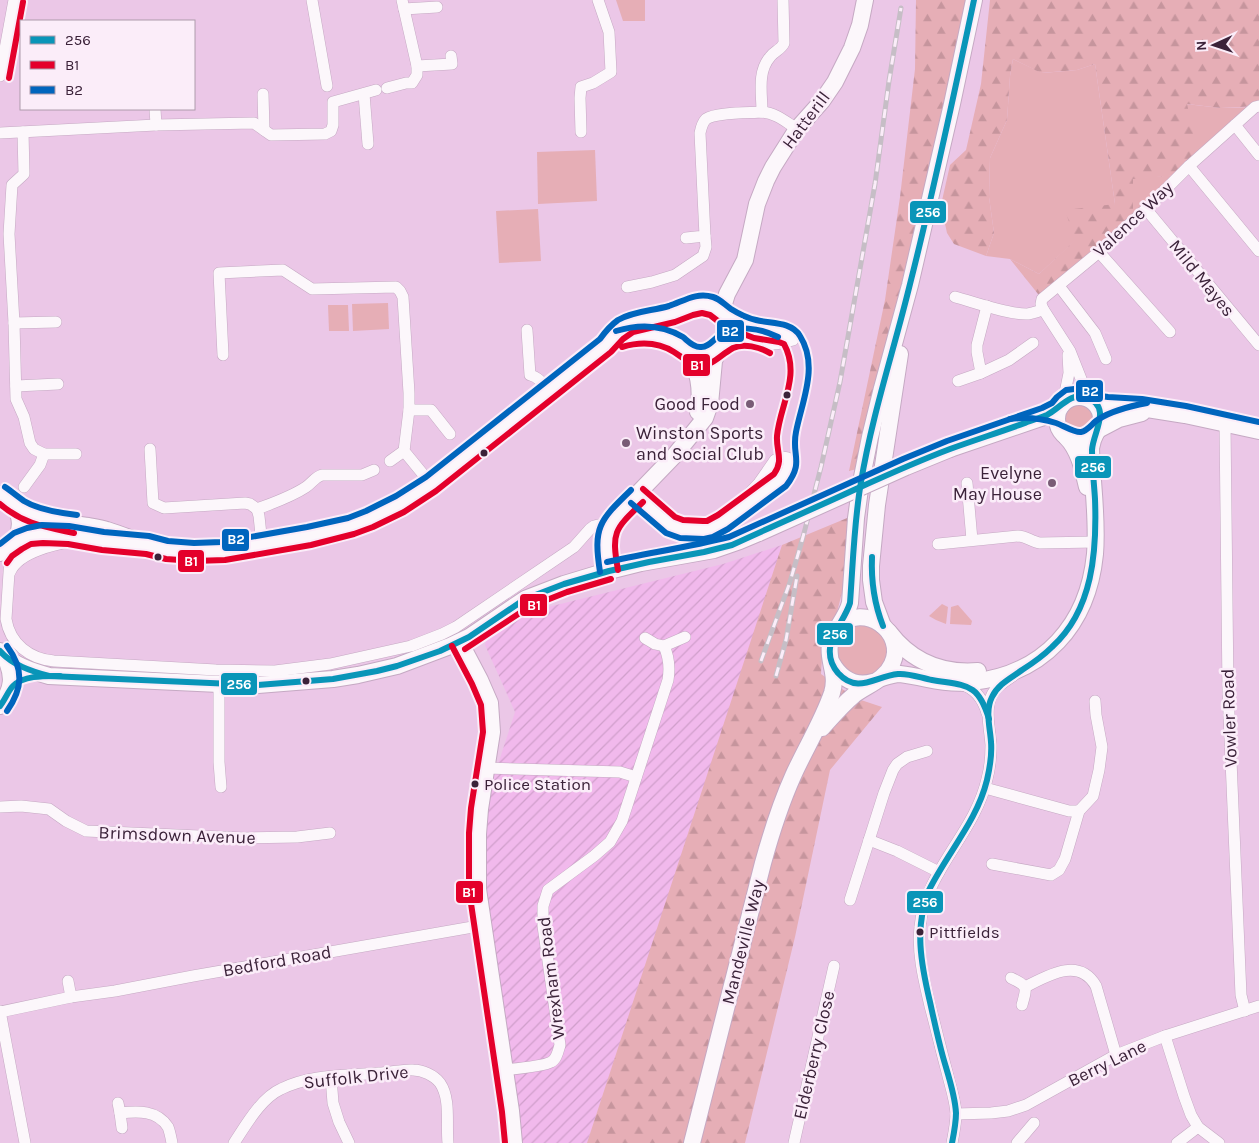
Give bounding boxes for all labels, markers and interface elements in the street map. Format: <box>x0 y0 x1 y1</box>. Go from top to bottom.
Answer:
legend <box>20 20 195 110</box>
north arrow <box>1189 20 1239 70</box>
text: 256 <box>65 31 91 49</box>
text: N <box>1193 40 1210 51</box>
text: B1 <box>65 56 79 74</box>
text: B2 <box>65 81 83 99</box>
street label: Hatterill <box>777 87 835 153</box>
street label: Valence Way <box>1088 176 1178 262</box>
line badge: 256 <box>909 200 947 224</box>
text: 256 <box>915 204 941 221</box>
street label: Mild Mayes <box>1164 235 1240 321</box>
line badge: B2 <box>716 319 745 343</box>
text: B2 <box>721 323 739 340</box>
line badge: B1 <box>682 353 711 377</box>
text: B1 <box>690 357 704 374</box>
line badge: B2 <box>1075 379 1104 403</box>
text: B2 <box>1081 383 1099 400</box>
unlabelled marker <box>782 390 792 400</box>
place label: Good Food <box>655 393 740 415</box>
marker: Good Food <box>744 398 756 410</box>
place label: Winston Sports and Social Club <box>636 422 764 465</box>
marker: Winston Sports and Social Club <box>620 437 632 449</box>
unlabelled marker <box>479 448 489 458</box>
line badge: 256 <box>1074 455 1112 479</box>
text: 256 <box>1080 459 1106 476</box>
place label: Evelyne May House <box>953 462 1042 505</box>
marker: Evelyne May House <box>1046 477 1058 489</box>
line badge: B2 <box>221 528 250 552</box>
text: B2 <box>227 531 245 548</box>
line badge: B1 <box>177 549 205 573</box>
unlabelled marker <box>153 552 163 562</box>
text: B1 <box>184 553 198 570</box>
line badge: B1 <box>519 593 548 617</box>
text: B1 <box>527 597 541 614</box>
line badge: 256 <box>816 622 854 646</box>
text: 256 <box>822 626 848 643</box>
street label: Vowler Road <box>1216 668 1242 768</box>
line badge: 256 <box>220 672 258 696</box>
text: 256 <box>226 676 252 693</box>
unlabelled marker <box>301 676 311 686</box>
place label: Police Station <box>484 774 591 794</box>
marker: Police Station <box>470 779 480 789</box>
street label: Brimsdown Avenue <box>98 821 256 849</box>
street label: Mandeville Way <box>717 877 769 1007</box>
line badge: B1 <box>455 880 484 904</box>
text: B1 <box>462 884 476 901</box>
line badge: 256 <box>906 890 944 914</box>
text: 256 <box>912 894 938 911</box>
street label: Wrexham Road <box>533 915 569 1041</box>
place label: Pittfields <box>929 922 1000 942</box>
marker: Pittfields <box>915 927 925 937</box>
street label: Bedford Road <box>221 941 333 981</box>
street label: Elderberry Close <box>788 988 840 1122</box>
street label: Berry Lane <box>1064 1035 1150 1091</box>
street label: Suffolk Drive <box>302 1061 410 1093</box>

